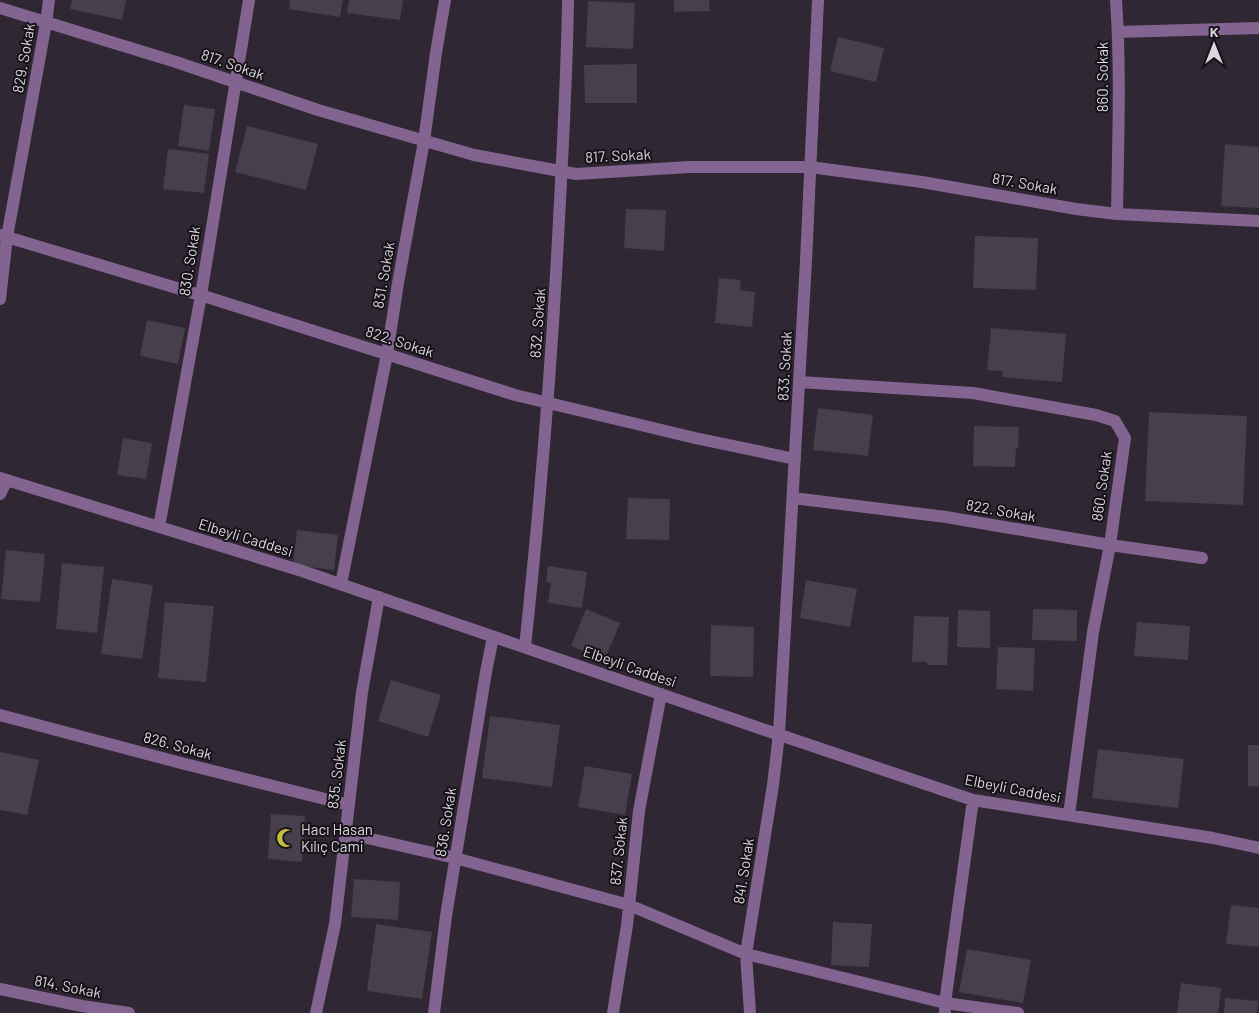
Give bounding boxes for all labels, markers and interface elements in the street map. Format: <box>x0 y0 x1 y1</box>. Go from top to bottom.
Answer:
north arrow <box>1189 20 1239 70</box>
street label: 829. Sokak <box>8 21 38 94</box>
text: K <box>1210 23 1219 40</box>
street label: 860. Sokak <box>1093 41 1111 112</box>
street label: 817. Sokak <box>199 45 267 83</box>
street label: 817. Sokak <box>585 144 652 166</box>
street label: 817. Sokak <box>991 168 1059 198</box>
street label: 830. Sokak <box>175 224 203 297</box>
street label: 831. Sokak <box>368 240 398 310</box>
street label: 832. Sokak <box>526 287 548 359</box>
street label: 822. Sokak <box>364 322 437 361</box>
street label: 833. Sokak <box>773 330 795 401</box>
street label: 860. Sokak <box>1087 449 1115 522</box>
street label: 822. Sokak <box>965 495 1038 525</box>
street label: Elbeyli Caddesi <box>197 514 295 560</box>
street label: Elbeyli Caddesi <box>581 642 679 690</box>
street label: 826. Sokak <box>142 727 215 763</box>
street label: 835. Sokak <box>323 738 349 810</box>
street label: Elbeyli Caddesi <box>963 770 1063 806</box>
street label: 836. Sokak <box>431 786 459 858</box>
street label: 837. Sokak <box>605 815 631 886</box>
place label: Hacı Hasan Kılıç Cami <box>301 820 373 855</box>
mosque icon: Hacı Hasan Kılıç Cami <box>275 827 297 849</box>
street label: 841. Sokak <box>729 836 757 905</box>
street label: 814. Sokak <box>33 971 103 1001</box>

